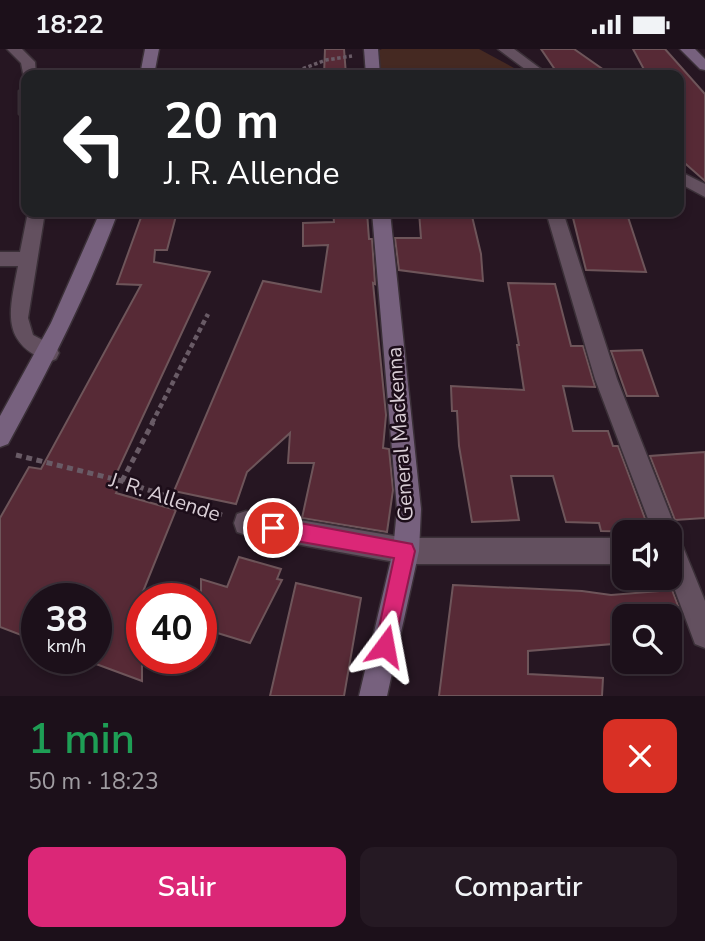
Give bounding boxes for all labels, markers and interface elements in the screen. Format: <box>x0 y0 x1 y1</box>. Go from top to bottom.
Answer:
text: 18:22 <box>35 7 104 42</box>
text: 20 m <box>164 88 279 155</box>
icon: left <box>49 98 140 189</box>
text: J. R. Allende <box>164 152 340 195</box>
street label: General Mackenna <box>380 346 420 522</box>
street label: J. R. Allende <box>105 466 224 528</box>
pin <box>243 498 303 558</box>
icon: arrive <box>254 509 292 547</box>
map controls <box>612 520 682 674</box>
button: sound <box>612 520 682 590</box>
speed limit sign: 40 <box>126 583 217 674</box>
text: 38 <box>45 596 88 643</box>
button: search <box>612 604 682 674</box>
position arrow <box>348 609 422 683</box>
text: km/h <box>47 634 86 658</box>
text: 1 min <box>28 711 135 768</box>
button: close <box>603 719 677 793</box>
text: 50 m · 18:23 <box>28 766 159 797</box>
button: Salir <box>28 847 346 927</box>
button: Compartir <box>360 847 677 927</box>

